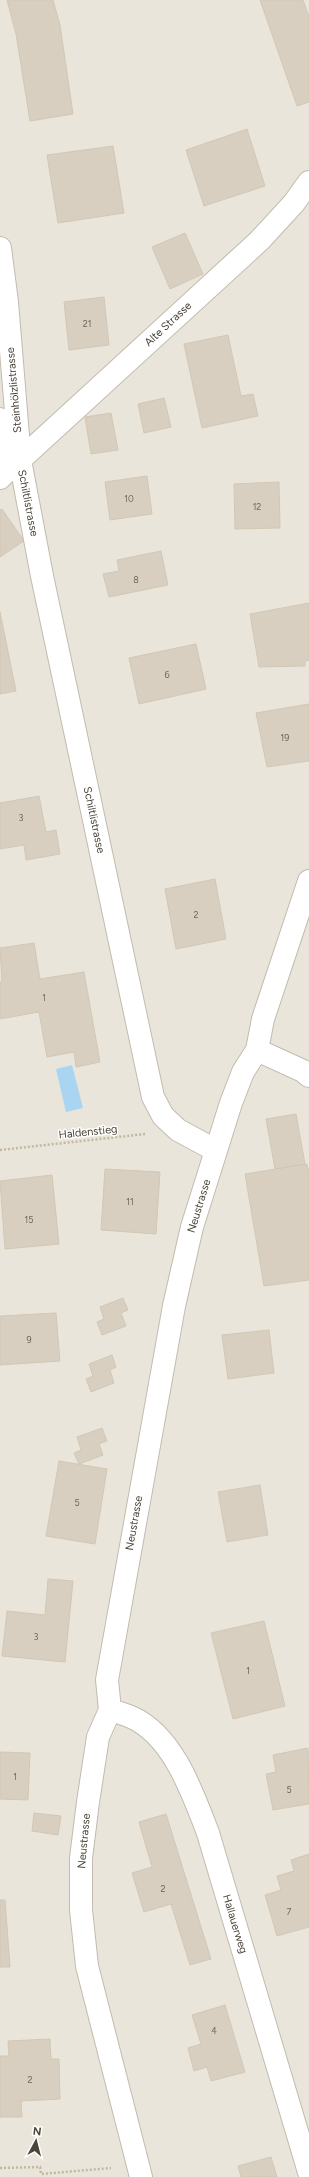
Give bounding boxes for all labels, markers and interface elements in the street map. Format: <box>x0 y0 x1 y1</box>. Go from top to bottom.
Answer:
street label: Alte Strasse <box>142 299 194 349</box>
house number: 21 <box>83 318 91 329</box>
street label: Steinhölzlistrasse <box>4 347 24 433</box>
street label: Schiltlistrasse <box>15 468 41 538</box>
house number: 10 <box>124 493 134 504</box>
house number: 12 <box>253 501 261 512</box>
house number: 8 <box>133 574 139 585</box>
house number: 6 <box>164 669 170 680</box>
house number: 19 <box>281 732 289 743</box>
street label: Schiltlistrasse <box>81 785 107 855</box>
house number: 3 <box>19 812 24 823</box>
house number: 2 <box>193 909 199 920</box>
house number: 1 <box>42 992 46 1003</box>
street label: Haldenstieg <box>58 1122 118 1142</box>
street label: Neustrasse <box>185 1178 213 1234</box>
house number: 11 <box>126 1196 134 1207</box>
house number: 15 <box>25 1214 33 1225</box>
house number: 9 <box>26 1334 32 1345</box>
street label: Neustrasse <box>123 1495 145 1551</box>
house number: 5 <box>74 1497 80 1508</box>
house number: 3 <box>34 1631 39 1642</box>
house number: 1 <box>246 1665 250 1676</box>
house number: 1 <box>13 1771 17 1782</box>
house number: 5 <box>286 1784 292 1795</box>
street label: Neustrasse <box>75 1813 93 1869</box>
house number: 2 <box>160 1883 166 1894</box>
street label: Hallauerweg <box>220 1893 250 1955</box>
house number: 7 <box>287 1906 292 1917</box>
house number: 4 <box>211 2025 217 2036</box>
house number: 2 <box>27 2074 33 2085</box>
north arrow <box>16 2121 56 2161</box>
text: N <box>32 2125 42 2139</box>

